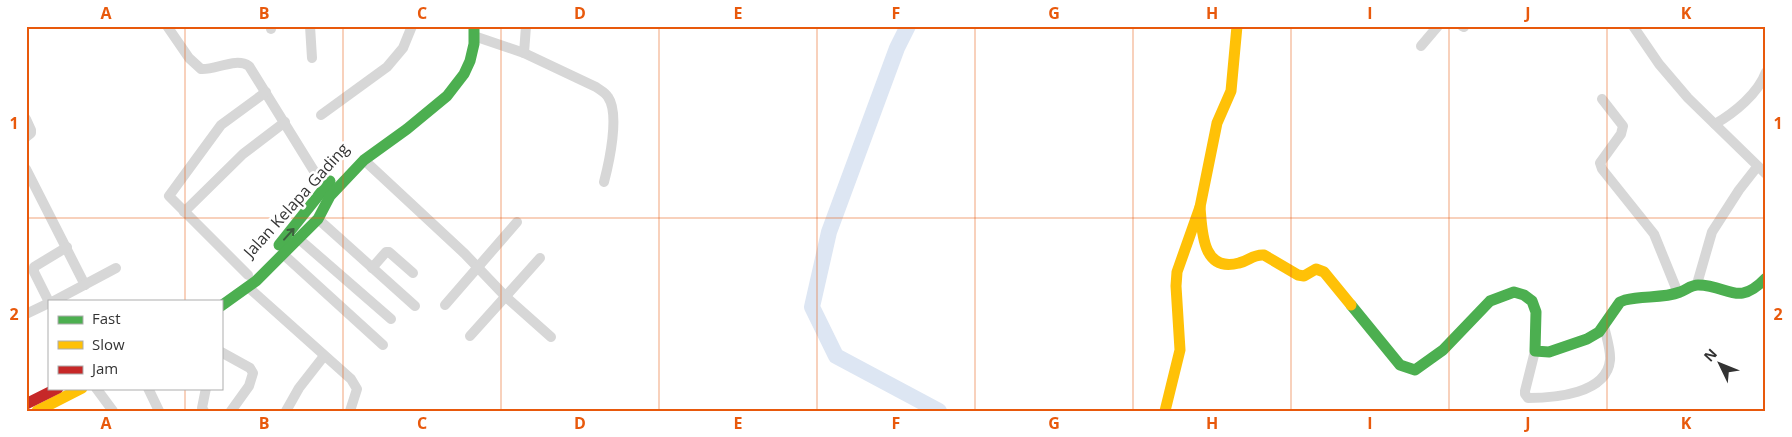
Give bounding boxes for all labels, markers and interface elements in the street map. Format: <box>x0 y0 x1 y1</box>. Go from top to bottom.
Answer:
text: A <box>100 2 112 24</box>
text: B <box>259 2 269 24</box>
text: C <box>417 2 427 24</box>
text: D <box>574 2 586 24</box>
text: E <box>734 2 743 24</box>
text: F <box>892 2 900 24</box>
text: G <box>1048 2 1060 24</box>
text: H <box>1206 2 1218 24</box>
text: I <box>1367 2 1373 24</box>
text: J <box>1523 2 1531 24</box>
text: K <box>1681 2 1692 24</box>
text: 1 <box>9 112 19 134</box>
text: 1 <box>1773 112 1783 134</box>
street label: Jalan Kelapa Gading <box>237 138 354 264</box>
one-way arrow <box>283 227 295 240</box>
legend <box>48 300 222 390</box>
text: 2 <box>9 303 19 325</box>
text: 2 <box>1773 303 1783 325</box>
text: Fast <box>92 308 121 328</box>
text: Slow <box>92 334 125 354</box>
north arrow <box>1694 340 1744 390</box>
text: N <box>1699 344 1721 365</box>
text: Jam <box>90 358 118 378</box>
text: A <box>100 412 112 434</box>
text: B <box>259 412 269 434</box>
text: C <box>417 412 427 434</box>
text: D <box>574 412 586 434</box>
text: E <box>734 412 743 434</box>
text: F <box>892 412 900 434</box>
text: G <box>1048 412 1060 434</box>
text: H <box>1206 412 1218 434</box>
text: I <box>1367 412 1373 434</box>
text: J <box>1523 412 1531 434</box>
text: K <box>1681 412 1692 434</box>

